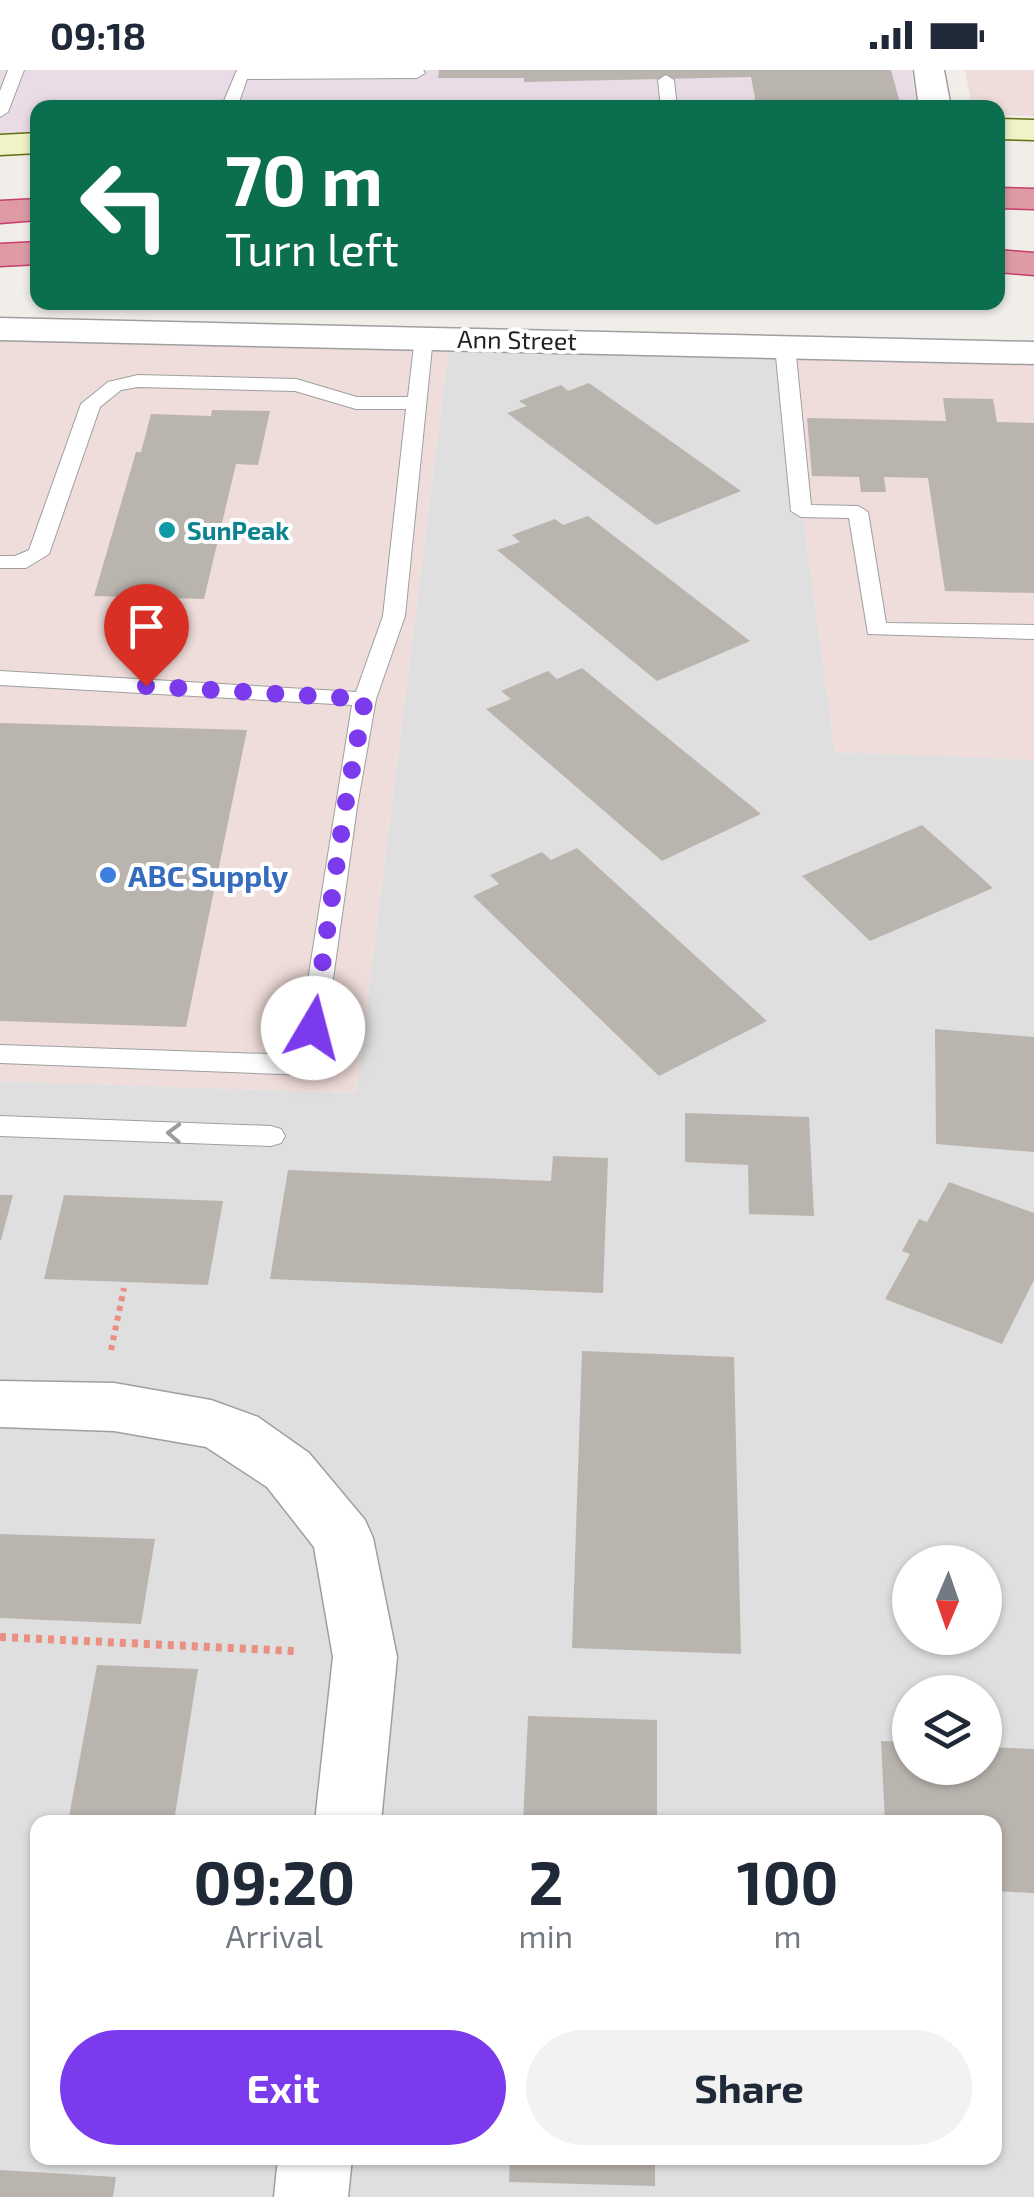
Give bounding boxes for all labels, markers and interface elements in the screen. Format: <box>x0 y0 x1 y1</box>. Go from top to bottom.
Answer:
text: 09:18 <box>50 12 146 58</box>
text: 70 m <box>225 136 383 220</box>
icon: left <box>60 140 190 270</box>
text: Turn left <box>225 221 399 275</box>
street label: Ann Street <box>457 323 577 355</box>
place label: SunPeak <box>187 515 289 545</box>
marker: SunPeak <box>156 519 178 541</box>
pin <box>104 584 189 687</box>
icon: arrive <box>119 599 174 654</box>
place label: ABC Supply <box>128 857 288 894</box>
marker: ABC Supply <box>97 864 119 886</box>
position arrow <box>261 976 365 1080</box>
one-way arrow <box>165 1122 181 1143</box>
north arrow <box>892 1545 1002 1655</box>
map controls <box>892 1545 1002 1785</box>
button: layers <box>892 1675 1002 1785</box>
text: 09:20 <box>194 1845 355 1917</box>
text: 2 <box>528 1845 563 1917</box>
text: 100 <box>737 1845 838 1917</box>
text: Arrival <box>226 1916 323 1954</box>
text: min <box>519 1916 573 1954</box>
text: m <box>774 1916 802 1954</box>
button: Exit <box>60 2030 506 2145</box>
button: Share <box>526 2030 972 2145</box>

